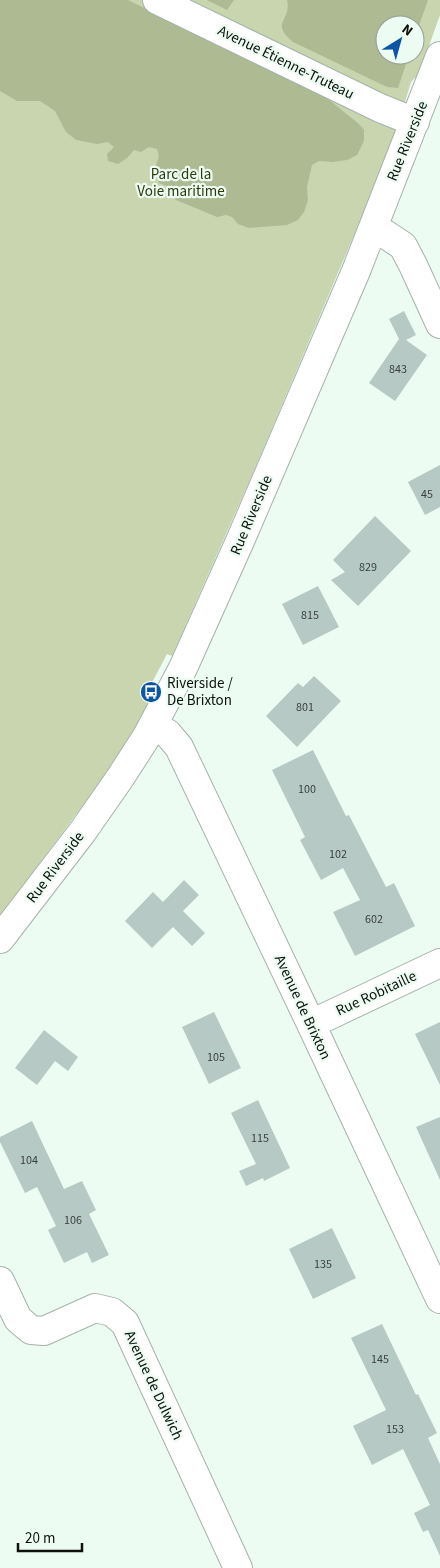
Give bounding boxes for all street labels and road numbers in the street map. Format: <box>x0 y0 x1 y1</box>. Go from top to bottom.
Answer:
street label: Avenue Étienne-Truteau <box>214 20 358 105</box>
street label: Rue Riverside <box>382 98 433 184</box>
street label: Rue Riverside <box>225 472 278 558</box>
street label: Rue Riverside <box>22 827 89 907</box>
street label: Avenue de Brixton <box>269 951 336 1063</box>
street label: Rue Robitaille <box>332 966 420 1021</box>
street label: Avenue de Dulwich <box>119 1327 188 1443</box>

